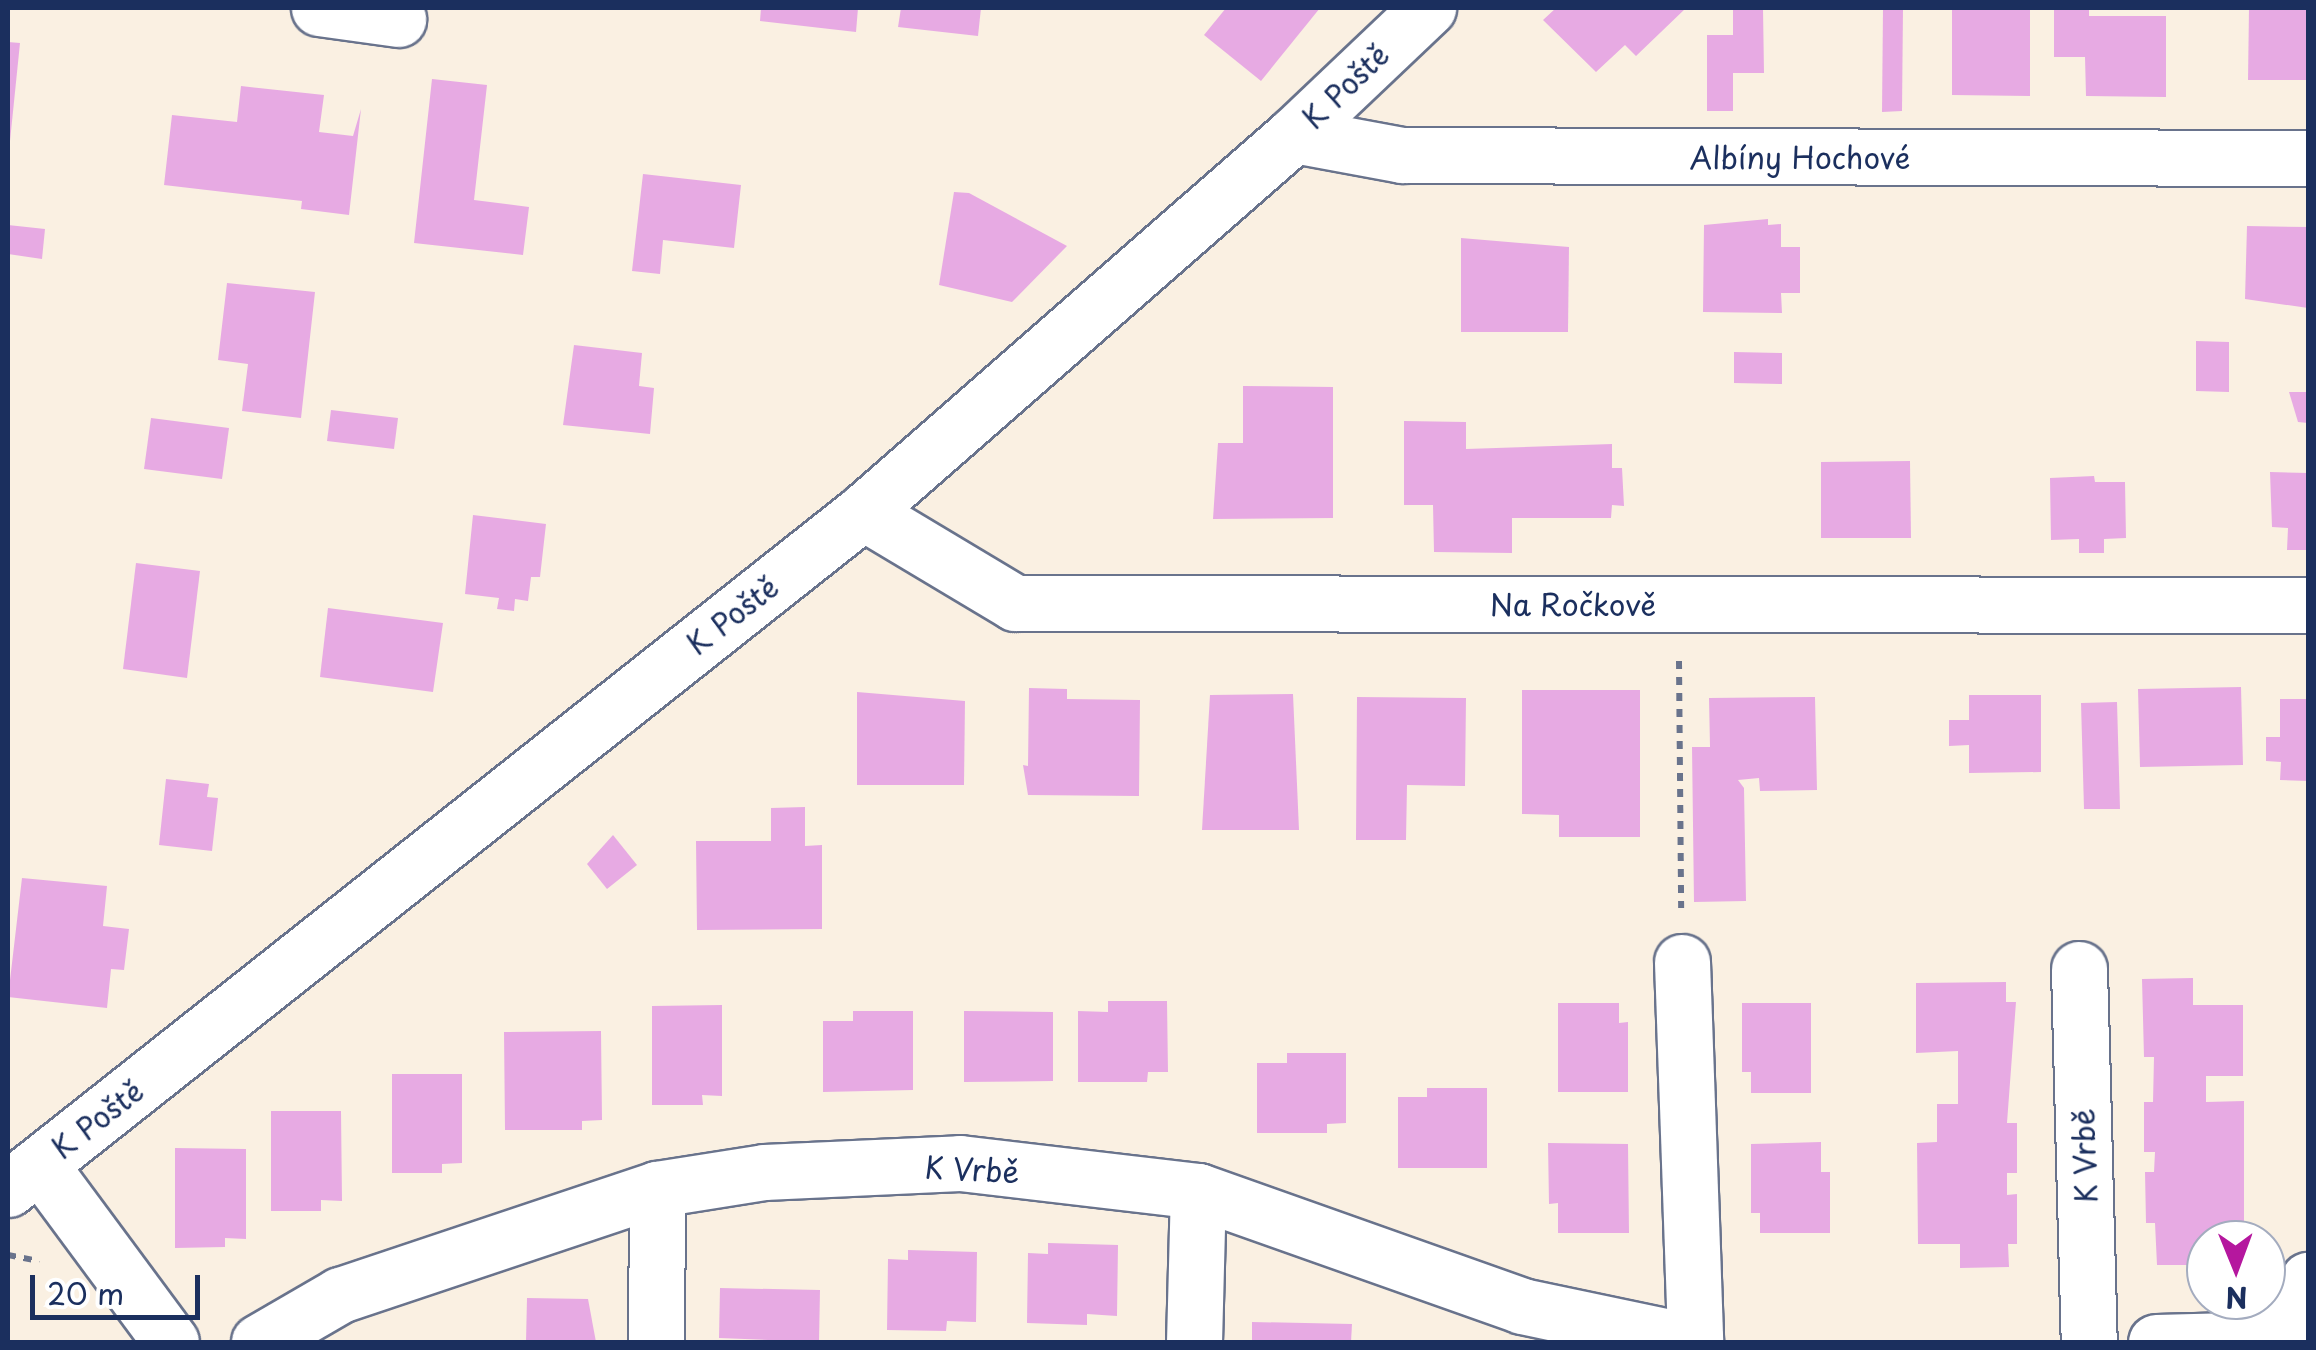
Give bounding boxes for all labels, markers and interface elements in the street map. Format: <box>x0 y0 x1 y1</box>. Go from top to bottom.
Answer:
street label: K Poště <box>1294 36 1396 136</box>
street label: Albíny Hochové <box>1690 139 1910 175</box>
street label: K Poště <box>679 568 785 662</box>
street label: Na Ročkově <box>1490 586 1656 622</box>
street label: K Poště <box>44 1072 150 1166</box>
street label: K Vrbě <box>2064 1107 2104 1205</box>
street label: K Vrbě <box>923 1148 1021 1190</box>
north arrow <box>2186 1220 2286 1320</box>
scale bar <box>35 1255 205 1317</box>
text: 20 m <box>47 1270 124 1315</box>
text: N <box>2225 1277 2248 1320</box>

